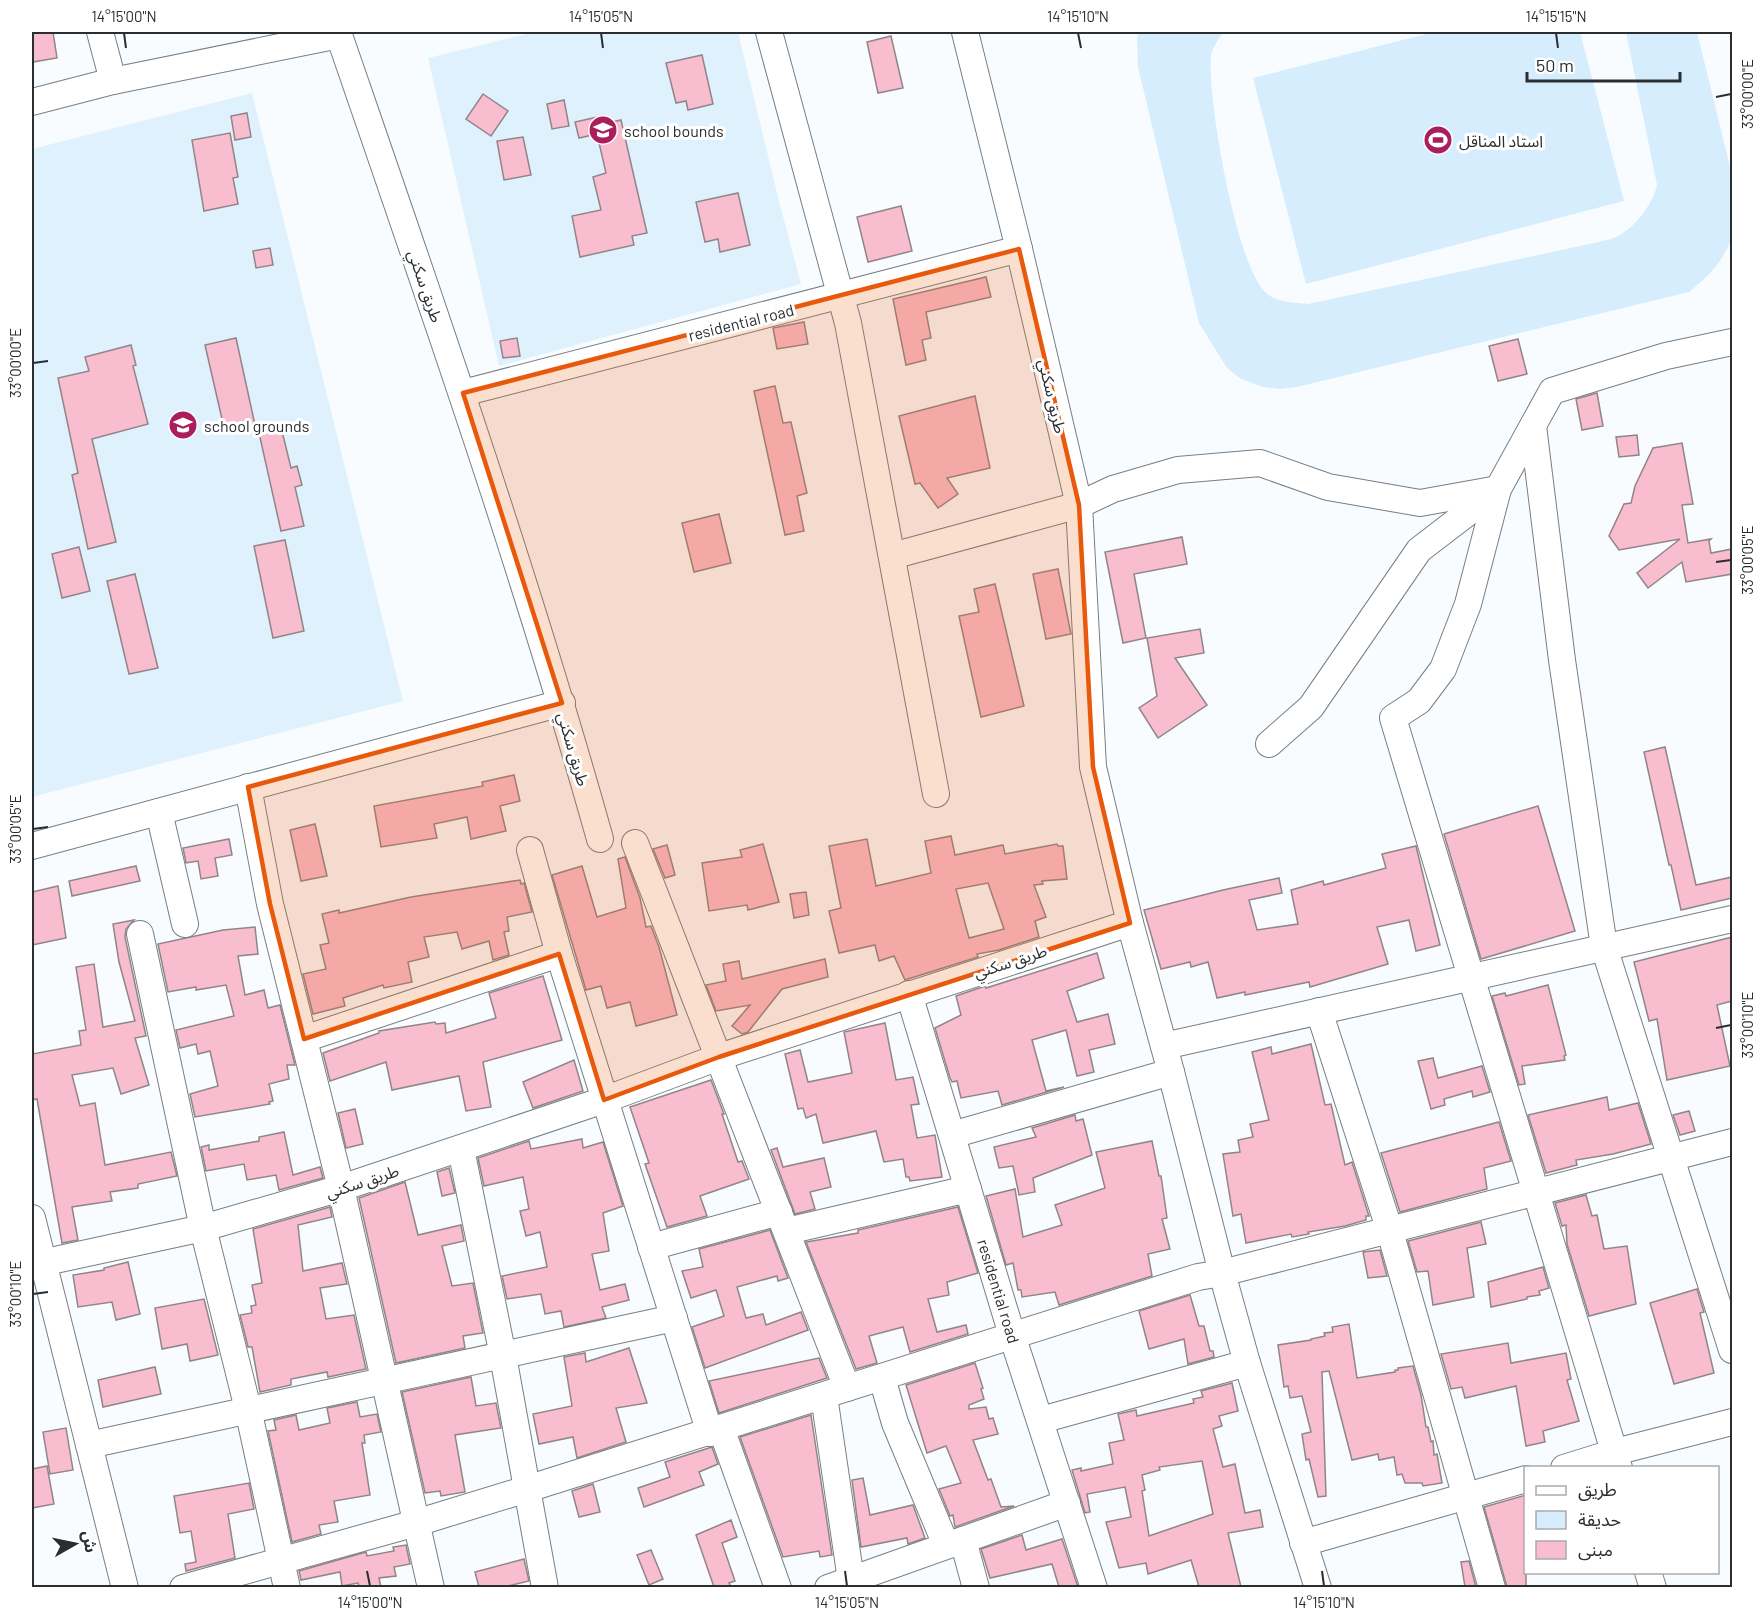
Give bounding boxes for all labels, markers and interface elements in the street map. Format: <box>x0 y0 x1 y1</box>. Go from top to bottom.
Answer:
text: 14°15'00"N <box>91 7 157 25</box>
text: 14°15'05"N <box>569 7 633 25</box>
text: 14°15'10"N <box>1047 7 1109 25</box>
text: 14°15'15"N <box>1525 7 1587 25</box>
scale bar <box>1527 45 1680 83</box>
text: 50 m <box>1536 54 1574 76</box>
text: 33°00'00"E <box>1738 59 1756 129</box>
school or university icon: school bounds <box>587 114 619 146</box>
place label: school bounds <box>624 121 724 140</box>
sports icon: استاد المناقل <box>1422 124 1454 156</box>
place label: استاد المناقل <box>1459 131 1543 151</box>
street label: طريق سكني <box>401 247 447 326</box>
street label: residential road <box>686 300 796 344</box>
text: 33°00'00"E <box>6 328 24 398</box>
street label: طريق سكني <box>1032 357 1071 436</box>
school or university icon: school grounds <box>167 409 199 441</box>
place label: school grounds <box>204 416 309 435</box>
text: 33°00'05"E <box>1738 525 1756 595</box>
street label: طريق سكني <box>551 710 594 789</box>
text: 33°00'05"E <box>6 794 24 864</box>
street label: طريق سكني <box>971 940 1050 985</box>
text: 33°00'10"E <box>1738 992 1756 1058</box>
street label: طريق سكني <box>323 1160 402 1205</box>
street label: residential road <box>974 1237 1024 1345</box>
text: 33°00'10"E <box>6 1261 24 1327</box>
legend <box>1524 1466 1719 1574</box>
text: طريق <box>1578 1478 1617 1501</box>
text: حديقة <box>1578 1508 1621 1530</box>
north arrow <box>45 1514 105 1574</box>
text: ش <box>78 1529 101 1554</box>
text: مبنى <box>1578 1538 1613 1561</box>
text: 14°15'00"N <box>337 1593 403 1611</box>
text: 14°15'05"N <box>815 1593 879 1611</box>
text: 14°15'10"N <box>1293 1593 1355 1611</box>

